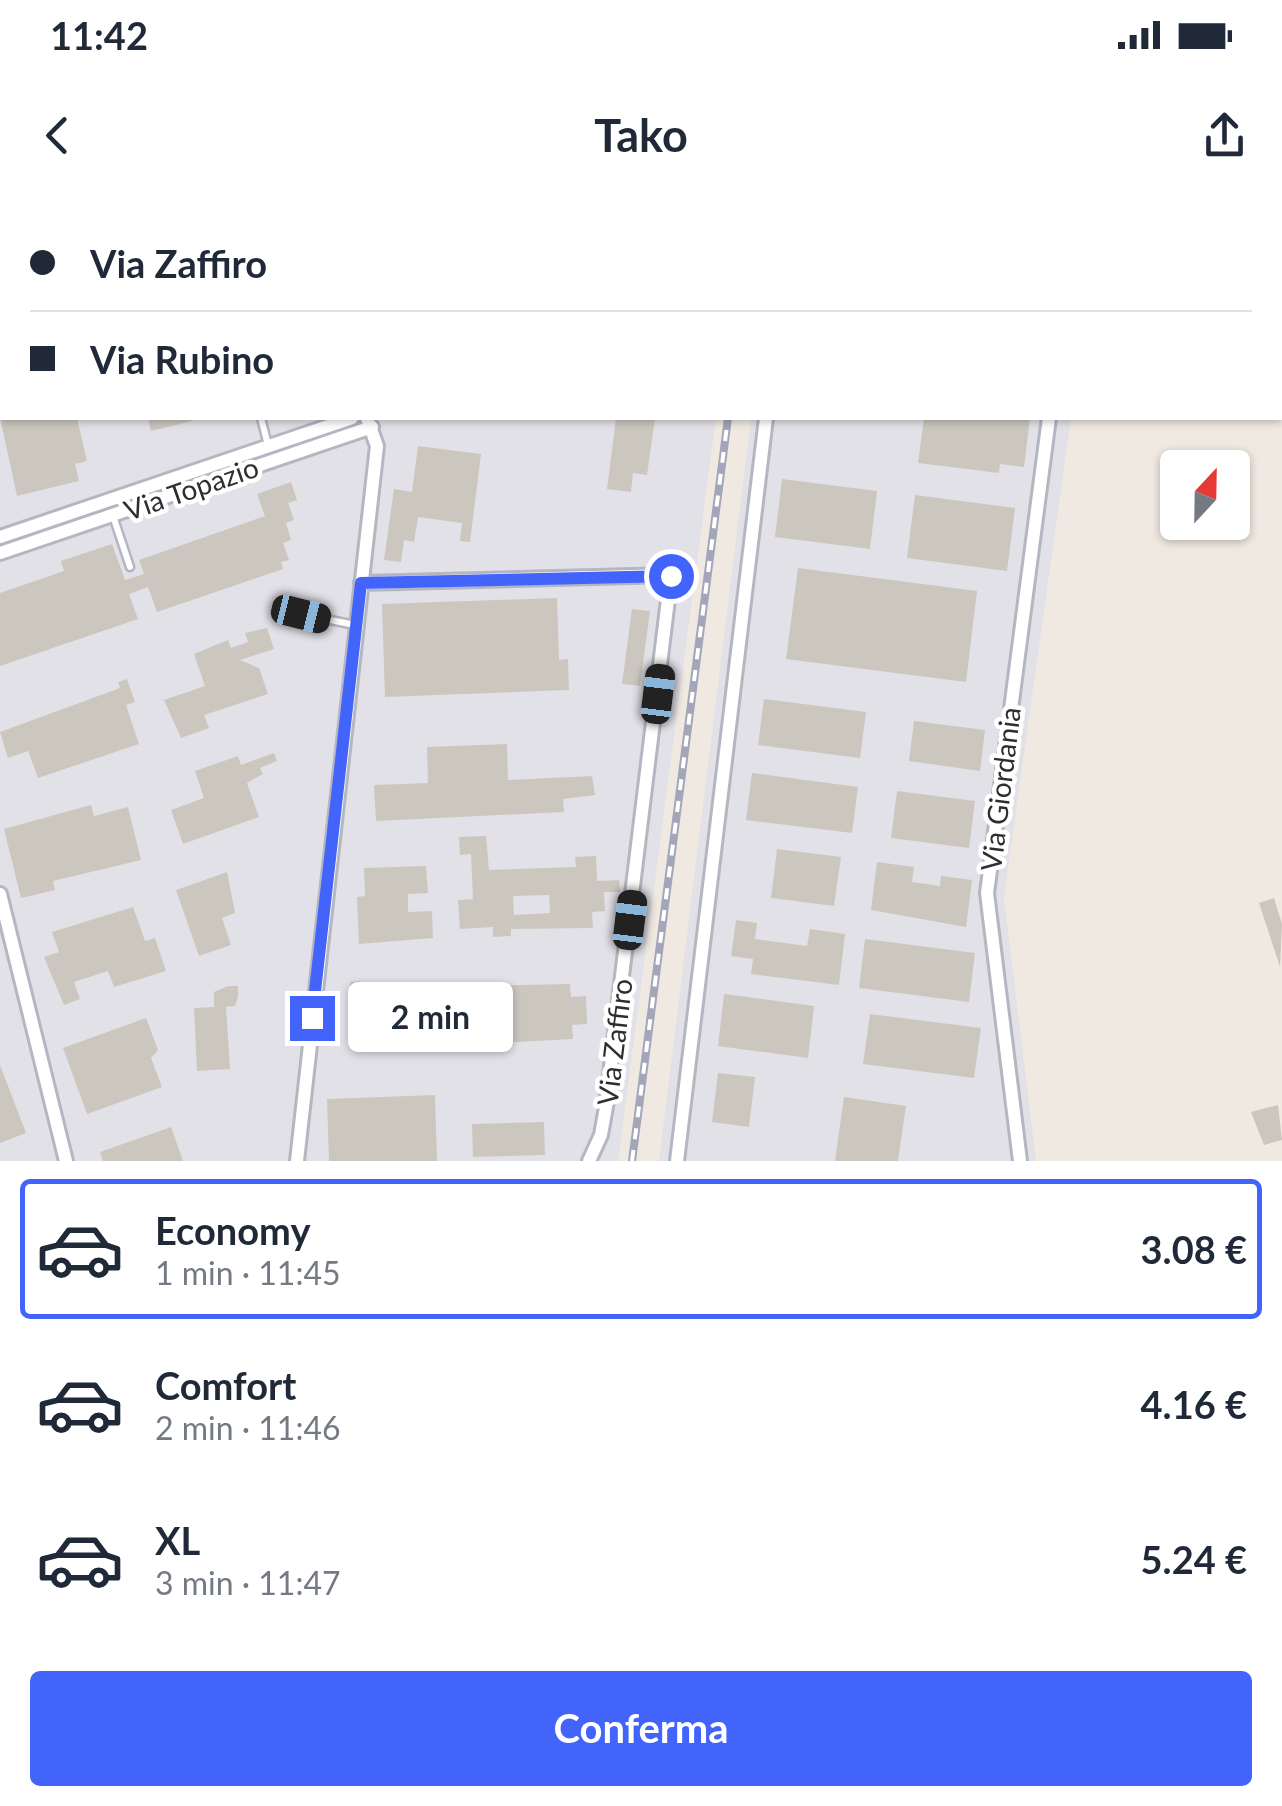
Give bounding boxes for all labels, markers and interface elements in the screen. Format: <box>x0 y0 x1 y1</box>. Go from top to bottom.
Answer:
text: 11:42 <box>50 12 148 58</box>
icon: back <box>30 108 85 163</box>
text: Tako <box>594 108 688 162</box>
icon: share <box>1197 108 1252 163</box>
text: Via Zaffiro <box>90 240 267 286</box>
text: Via Rubino <box>90 336 274 382</box>
street label: Via Topazio <box>119 449 263 527</box>
north arrow <box>1160 450 1250 540</box>
map controls <box>1160 450 1250 540</box>
route start <box>649 554 694 599</box>
car <box>268 592 334 636</box>
car <box>639 662 677 726</box>
street label: Via Giordania <box>973 705 1027 873</box>
car <box>611 888 649 952</box>
street label: Via Zaffiro <box>589 977 639 1107</box>
callout: 2 min <box>347 983 512 1053</box>
route end <box>290 996 335 1041</box>
text: 2 min <box>391 997 470 1036</box>
icon: car <box>35 1204 125 1294</box>
text: Economy <box>155 1207 310 1253</box>
text: 3.08 € <box>1141 1226 1247 1272</box>
text: 1 min · 11:45 <box>155 1253 341 1292</box>
icon: car <box>35 1359 125 1449</box>
text: Comfort <box>155 1362 296 1408</box>
text: 4.16 € <box>1141 1381 1247 1427</box>
text: 2 min · 11:46 <box>155 1408 341 1447</box>
icon: car <box>35 1514 125 1604</box>
text: XL <box>155 1517 200 1563</box>
text: 5.24 € <box>1141 1536 1247 1582</box>
text: 3 min · 11:47 <box>155 1563 341 1602</box>
button: Conferma <box>30 1671 1252 1786</box>

